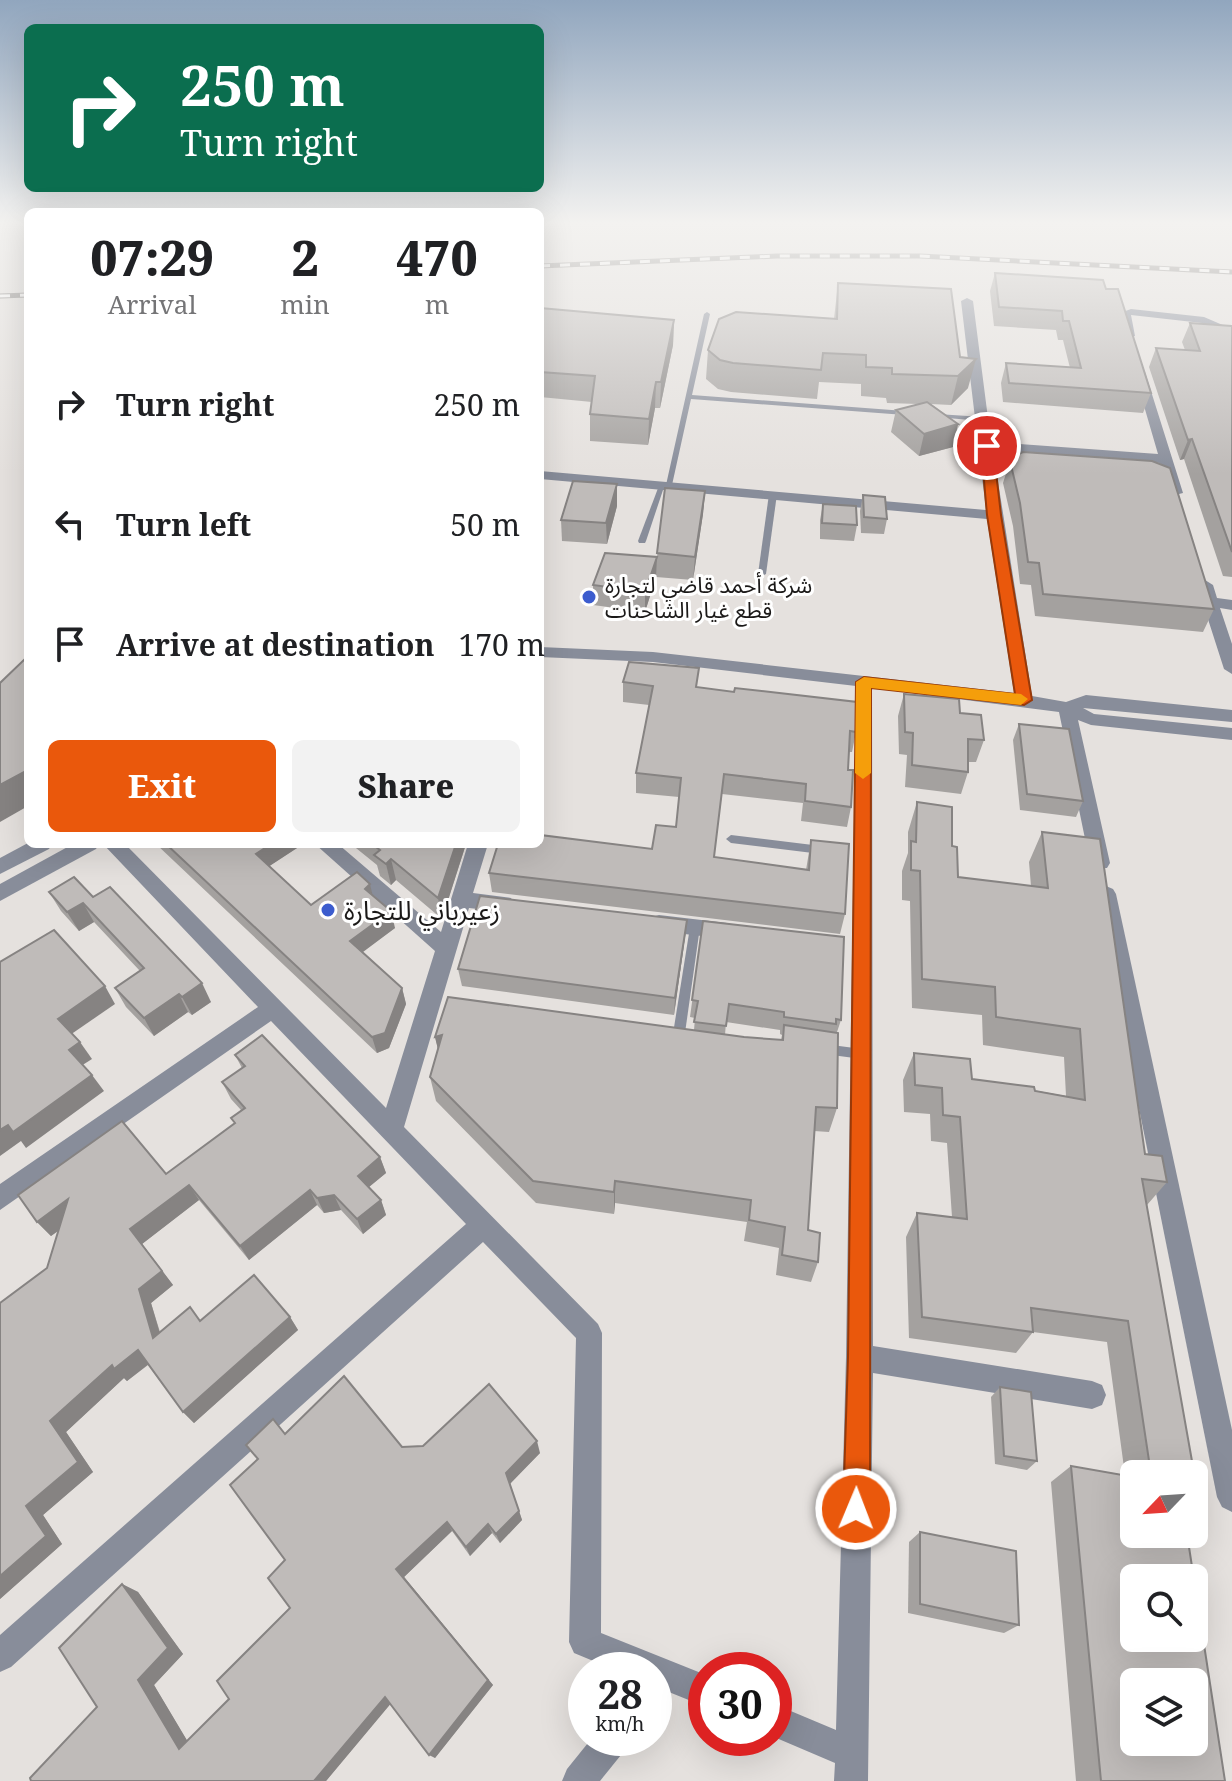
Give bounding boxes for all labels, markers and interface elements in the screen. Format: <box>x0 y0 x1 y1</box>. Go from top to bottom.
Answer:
text: 250 m <box>180 46 345 122</box>
icon: right <box>48 56 152 160</box>
text: Turn right <box>180 118 358 167</box>
text: 07:29 <box>90 225 214 290</box>
text: 2 <box>291 225 319 290</box>
text: 470 <box>396 225 478 290</box>
text: Arrival <box>108 286 197 322</box>
text: min <box>280 286 330 322</box>
text: m <box>425 286 449 322</box>
icon: right <box>48 382 92 426</box>
text: Turn right <box>116 384 274 425</box>
text: 250 m <box>434 384 520 425</box>
pin <box>953 412 1021 480</box>
icon: arrive <box>965 424 1009 468</box>
icon: left <box>48 502 92 546</box>
text: Turn left <box>116 504 251 545</box>
text: 50 m <box>450 504 520 545</box>
place label: شركة أحمد قاضي لتجارة قطع غيار الشاحنات <box>605 569 812 627</box>
marker: شركة أحمد قاضي لتجارة قطع غيار الشاحنات <box>580 588 598 606</box>
icon: arrive <box>48 622 92 666</box>
text: Arrive at destination <box>116 624 435 665</box>
text: 170 m <box>459 624 545 665</box>
button: Exit <box>48 740 276 832</box>
button: Share <box>292 740 520 832</box>
place label: زعيرباني للتجارة <box>344 892 500 931</box>
marker: زعيرباني للتجارة <box>319 901 337 919</box>
north arrow <box>1120 1460 1208 1548</box>
map controls <box>1120 1460 1208 1756</box>
position arrow <box>814 1467 898 1551</box>
button: search <box>1120 1564 1208 1652</box>
speed limit sign: 30 <box>688 1652 792 1756</box>
text: 28 <box>597 1666 643 1721</box>
button: layers <box>1120 1668 1208 1756</box>
text: km/h <box>595 1710 645 1737</box>

